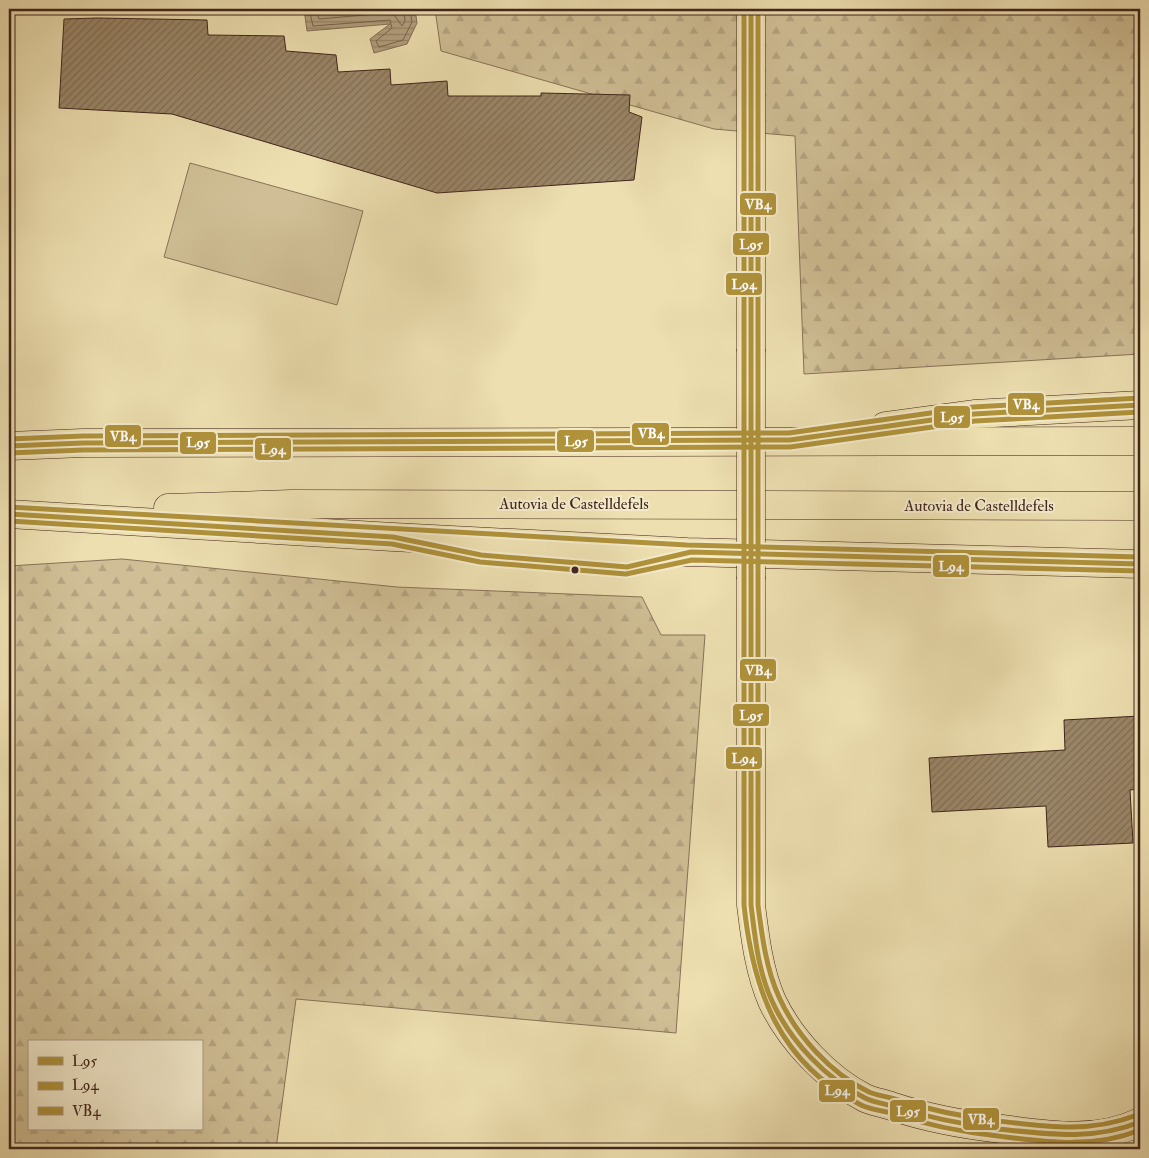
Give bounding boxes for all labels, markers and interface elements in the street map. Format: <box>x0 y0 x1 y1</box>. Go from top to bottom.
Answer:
line badge: VB4 <box>739 192 777 216</box>
text: VB4 <box>744 196 773 213</box>
line badge: L95 <box>732 232 770 256</box>
text: L95 <box>739 236 764 253</box>
line badge: L94 <box>725 272 763 296</box>
text: L94 <box>732 276 758 293</box>
line badge: VB4 <box>1007 392 1045 416</box>
text: VB4 <box>1012 396 1041 413</box>
line badge: L95 <box>933 405 971 429</box>
text: L95 <box>940 409 965 426</box>
line badge: VB4 <box>631 422 670 446</box>
line badge: VB4 <box>104 424 142 448</box>
text: VB4 <box>637 425 666 442</box>
text: VB4 <box>109 428 138 445</box>
line badge: L95 <box>556 429 595 453</box>
line badge: L95 <box>179 431 217 455</box>
text: L95 <box>564 433 589 450</box>
text: L95 <box>186 434 211 451</box>
line badge: L94 <box>254 437 292 461</box>
text: L94 <box>261 441 287 458</box>
street label: Autovia de Castelldefels <box>498 494 649 514</box>
street label: Autovia de Castelldefels <box>903 496 1054 516</box>
line badge: L94 <box>932 554 970 578</box>
text: L94 <box>939 558 965 575</box>
unlabelled marker <box>570 565 580 575</box>
line badge: VB4 <box>739 658 777 682</box>
text: VB4 <box>744 662 773 679</box>
line badge: L95 <box>732 703 770 727</box>
text: L95 <box>739 707 764 724</box>
line badge: L94 <box>725 746 763 770</box>
text: L94 <box>732 750 758 767</box>
legend <box>28 1040 202 1130</box>
text: L95 <box>72 1052 98 1071</box>
text: L94 <box>72 1076 100 1095</box>
line badge: L94 <box>818 1079 856 1103</box>
text: L94 <box>825 1082 851 1099</box>
line badge: L95 <box>889 1099 927 1123</box>
text: VB4 <box>72 1102 101 1121</box>
text: L95 <box>896 1103 921 1120</box>
line badge: VB4 <box>962 1107 1000 1131</box>
text: VB4 <box>967 1111 996 1128</box>

